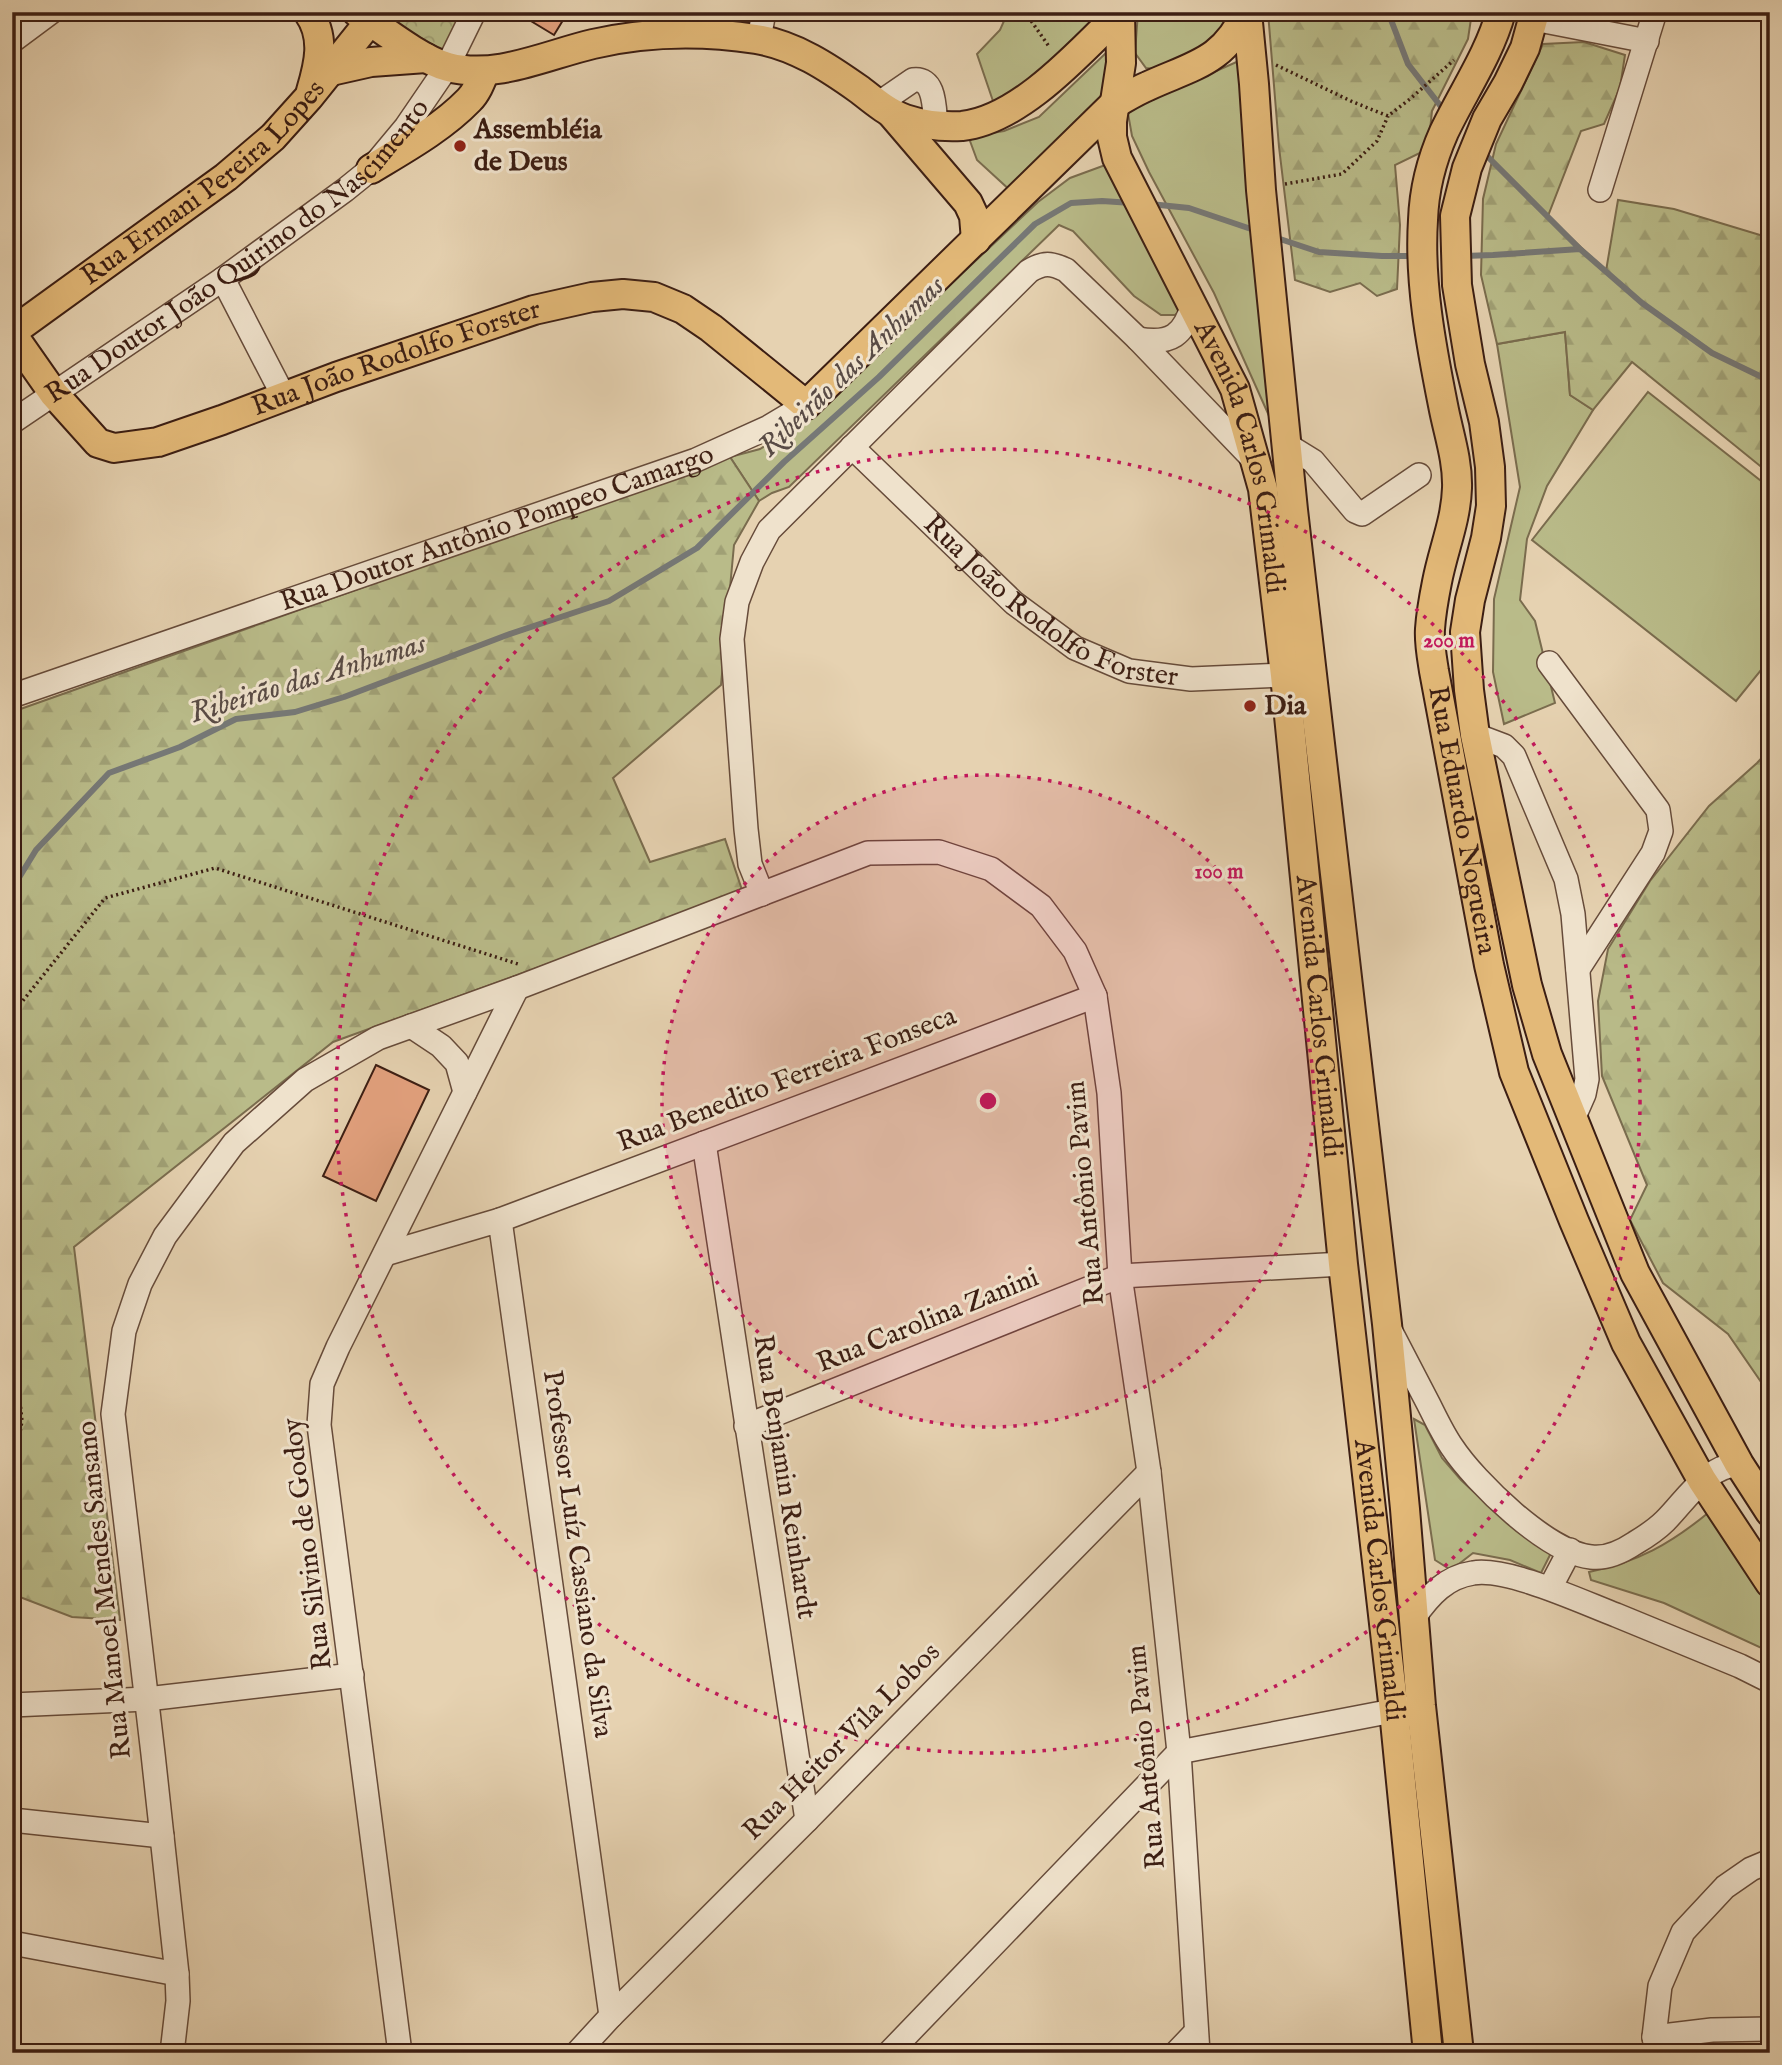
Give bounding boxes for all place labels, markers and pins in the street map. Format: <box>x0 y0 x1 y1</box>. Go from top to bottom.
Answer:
place label: Assembléia de Deus <box>473 113 603 180</box>
marker: Assembléia de Deus <box>452 138 468 154</box>
place label: Dia <box>1264 689 1307 724</box>
marker: Dia <box>1242 698 1258 714</box>
centre of rings <box>976 1089 1000 1113</box>

